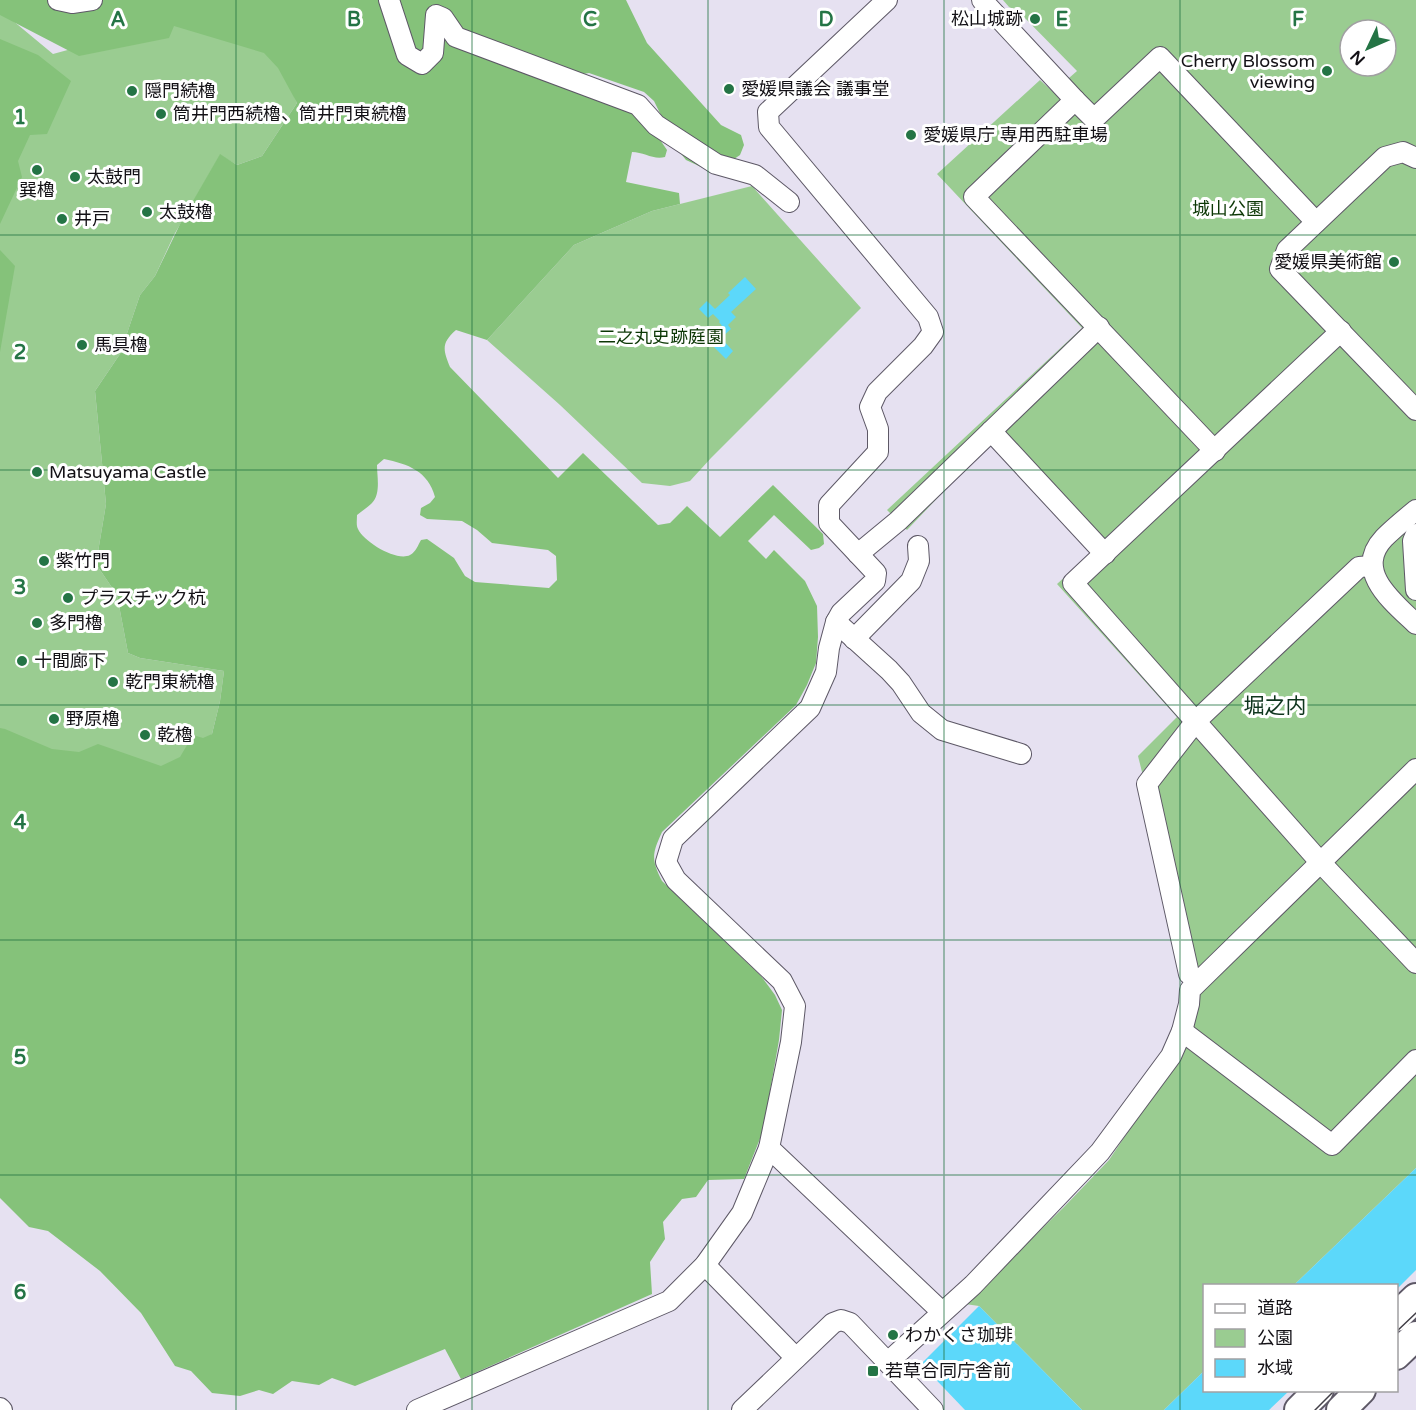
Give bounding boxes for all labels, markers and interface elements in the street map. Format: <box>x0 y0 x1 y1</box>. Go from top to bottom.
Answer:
text: A <box>111 8 126 32</box>
text: B <box>347 8 361 32</box>
text: C <box>583 8 597 32</box>
text: D <box>818 8 834 32</box>
place label: 松山城跡 <box>951 8 1023 30</box>
text: E <box>1056 8 1069 32</box>
text: F <box>1292 8 1304 32</box>
marker: 松山城跡 <box>1028 12 1042 26</box>
north arrow <box>1338 18 1398 78</box>
text: N <box>1346 46 1370 69</box>
place label: Cherry Blossom viewing <box>1181 50 1315 93</box>
marker: Cherry Blossom viewing <box>1320 64 1334 78</box>
place label: 愛媛県議会 議事堂 <box>741 78 890 100</box>
place label: 隠門続櫓 <box>144 80 216 102</box>
marker: 愛媛県議会 議事堂 <box>722 82 736 96</box>
marker: 隠門続櫓 <box>125 84 139 98</box>
place label: 筒井門西続櫓、筒井門東続櫓 <box>173 103 407 125</box>
text: 1 <box>14 106 26 130</box>
marker: 筒井門西続櫓、筒井門東続櫓 <box>154 107 168 121</box>
place label: 愛媛県庁 専用西駐車場 <box>923 124 1108 146</box>
marker: 愛媛県庁 専用西駐車場 <box>904 128 918 142</box>
marker: 巽櫓 <box>30 163 44 177</box>
place label: 太鼓門 <box>87 166 141 188</box>
marker: 太鼓門 <box>68 170 82 184</box>
place label: 巽櫓 <box>19 179 55 201</box>
park label: 城山公園 <box>1192 198 1264 220</box>
place label: 太鼓櫓 <box>159 201 213 223</box>
marker: 太鼓櫓 <box>140 205 154 219</box>
place label: 井戸 <box>74 208 110 230</box>
marker: 井戸 <box>55 212 69 226</box>
place label: 愛媛県美術館 <box>1274 251 1382 273</box>
marker: 愛媛県美術館 <box>1387 255 1401 269</box>
park label: 二之丸史跡庭園 <box>598 326 724 348</box>
place label: 馬具櫓 <box>94 334 148 356</box>
marker: 馬具櫓 <box>75 338 89 352</box>
text: 2 <box>14 341 26 365</box>
place label: Matsuyama Castle <box>49 461 207 483</box>
marker: Matsuyama Castle <box>30 465 44 479</box>
place label: 紫竹門 <box>56 550 110 572</box>
marker: 紫竹門 <box>37 554 51 568</box>
text: 3 <box>14 576 26 600</box>
place label: プラスチック杭 <box>80 587 206 609</box>
marker: プラスチック杭 <box>61 591 75 605</box>
place label: 多門櫓 <box>49 612 103 634</box>
marker: 多門櫓 <box>30 616 44 630</box>
place label: 十間廊下 <box>34 650 106 672</box>
marker: 十間廊下 <box>15 654 29 668</box>
place label: 乾門東続櫓 <box>125 671 215 693</box>
marker: 乾門東続櫓 <box>106 675 120 689</box>
district label: 堀之内 <box>1244 694 1307 719</box>
place label: 野原櫓 <box>66 708 120 730</box>
marker: 野原櫓 <box>47 712 61 726</box>
place label: 乾櫓 <box>157 724 193 746</box>
marker: 乾櫓 <box>138 728 152 742</box>
text: 4 <box>14 811 27 835</box>
text: 5 <box>14 1046 26 1070</box>
text: 6 <box>14 1281 26 1305</box>
legend <box>1203 1284 1398 1392</box>
text: 道路 <box>1257 1297 1293 1319</box>
place label: わかくさ珈琲 <box>905 1324 1013 1346</box>
text: 公園 <box>1257 1327 1293 1349</box>
marker: わかくさ珈琲 <box>886 1328 900 1342</box>
text: 水域 <box>1257 1357 1293 1379</box>
place label: 若草合同庁舎前 <box>885 1360 1011 1382</box>
marker: 若草合同庁舎前 <box>866 1364 880 1378</box>

